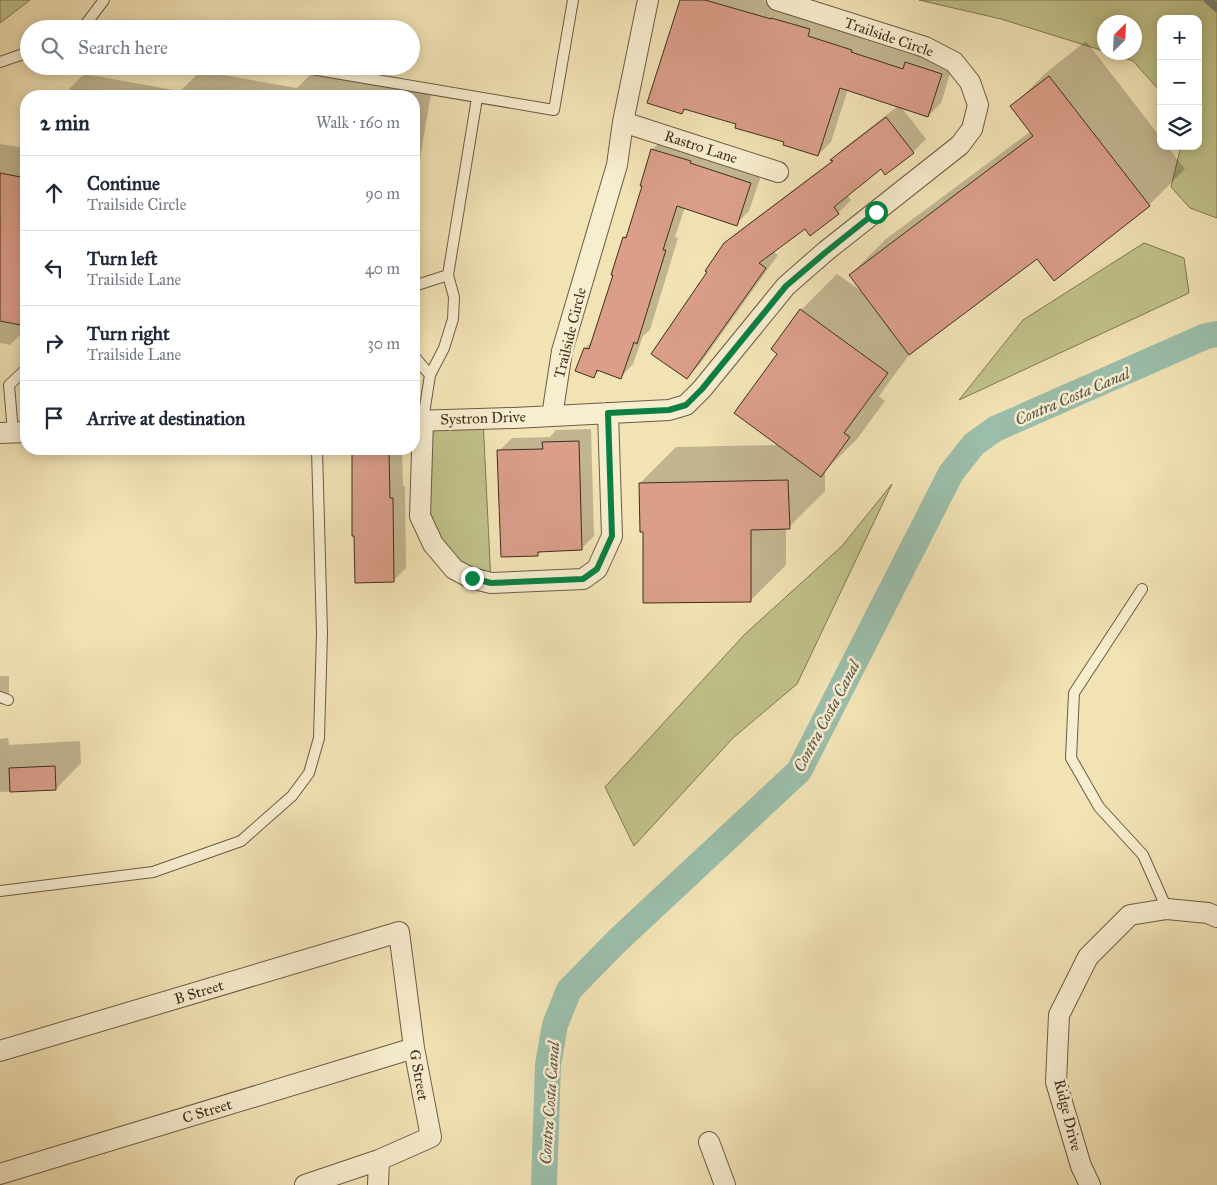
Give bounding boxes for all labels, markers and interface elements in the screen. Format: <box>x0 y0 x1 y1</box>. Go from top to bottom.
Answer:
street label: Trailside Circle <box>842 13 936 61</box>
north arrow <box>1097 15 1142 60</box>
map controls <box>1157 15 1202 150</box>
button: + <box>1157 15 1202 60</box>
search box <box>20 20 420 75</box>
icon: search <box>38 34 66 62</box>
text: Search here <box>78 36 168 59</box>
button: − <box>1157 60 1202 105</box>
button: layers <box>1157 105 1202 150</box>
text: 2 min <box>40 110 90 136</box>
text: Walk · 160 m <box>316 113 400 132</box>
street label: Rastro Lane <box>662 127 740 167</box>
text: Continue <box>87 172 160 195</box>
icon: ahead <box>40 179 68 207</box>
text: 90 m <box>365 184 400 203</box>
text: Trailside Circle <box>87 195 186 214</box>
route start <box>865 201 888 224</box>
text: Turn left <box>87 247 157 270</box>
icon: left <box>40 254 68 282</box>
text: 40 m <box>365 259 400 278</box>
text: Trailside Lane <box>87 270 181 289</box>
street label: Trailside Circle <box>550 286 590 380</box>
text: Turn right <box>87 322 170 345</box>
icon: right <box>40 329 68 357</box>
text: 30 m <box>367 334 400 353</box>
text: Trailside Lane <box>87 345 181 364</box>
water label: Contra Costa Canal <box>1012 363 1134 429</box>
icon: arrive <box>40 404 68 432</box>
text: Arrive at destination <box>87 407 245 430</box>
street label: Systron Drive <box>440 408 526 428</box>
route end <box>461 567 484 590</box>
water label: Contra Costa Canal <box>789 656 865 775</box>
street label: B Street <box>172 976 226 1008</box>
water label: Contra Costa Canal <box>536 1039 563 1165</box>
street label: G Street <box>406 1048 432 1103</box>
street label: Ridge Drive <box>1050 1077 1086 1153</box>
street label: C Street <box>180 1095 235 1127</box>

